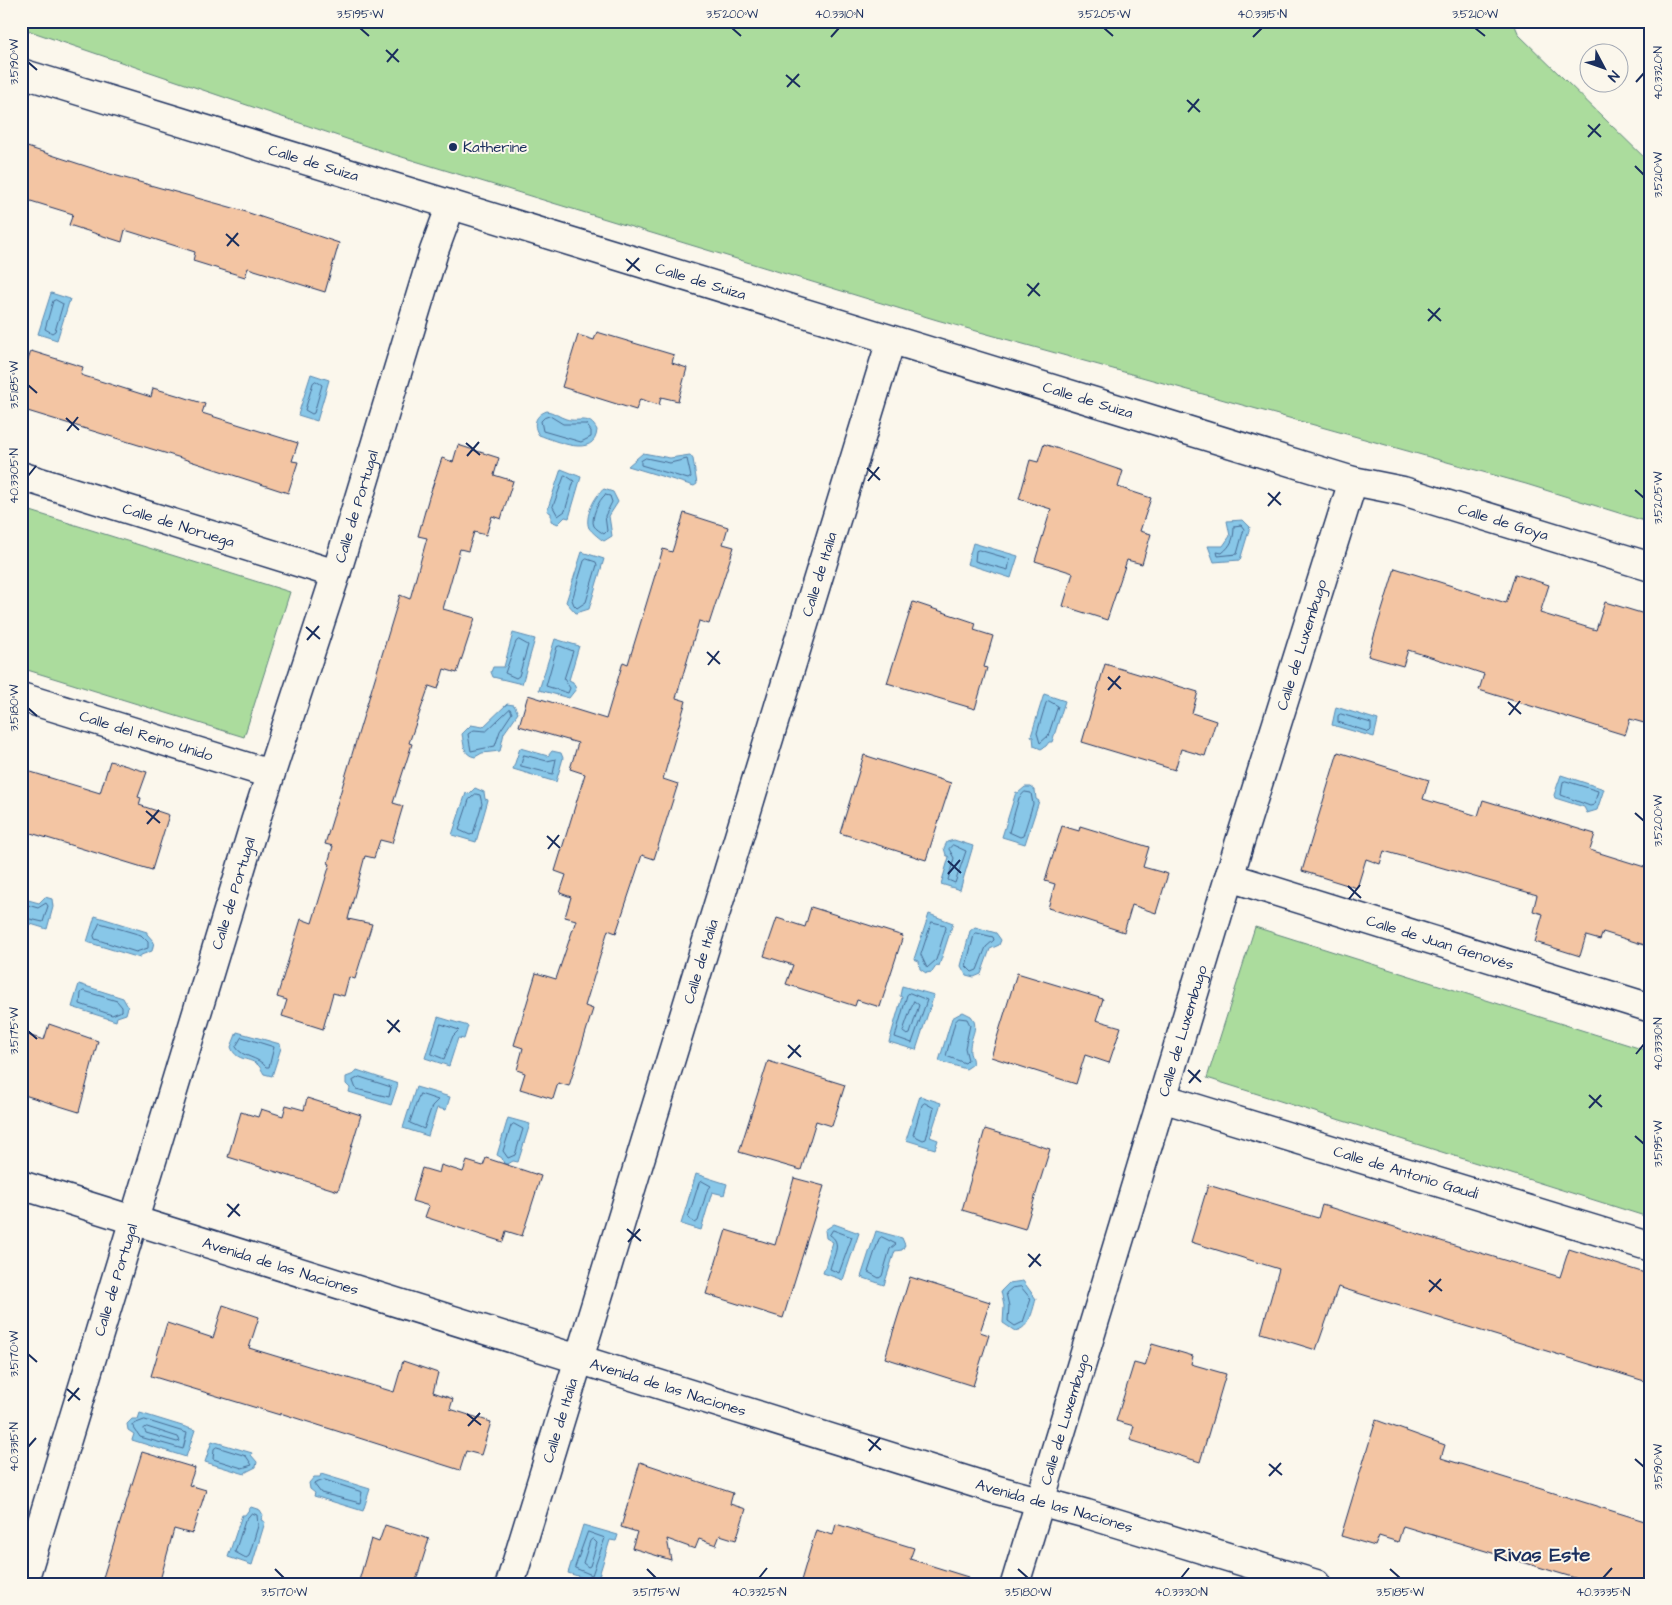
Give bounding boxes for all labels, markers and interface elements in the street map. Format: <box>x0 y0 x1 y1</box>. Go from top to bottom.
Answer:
text: 3.5195°W <box>336 6 384 23</box>
text: 3.5200°W <box>706 6 759 23</box>
text: 40.3310°N <box>815 6 864 23</box>
text: 3.5205°W <box>1077 6 1131 23</box>
text: 40.3315°N <box>1237 6 1287 23</box>
text: 3.5210°W <box>1452 6 1499 23</box>
text: 3.5190°W <box>6 38 23 85</box>
north arrow <box>1580 42 1630 92</box>
text: 40.3320°N <box>1650 45 1667 100</box>
text: N <box>1602 66 1623 86</box>
place label: Katherine <box>463 137 527 158</box>
street label: Calle de Suiza <box>266 139 362 187</box>
marker: Katherine <box>447 141 459 153</box>
text: 3.5210°W <box>1650 151 1667 198</box>
street label: Calle de Suiza <box>653 258 749 306</box>
text: 3.5185°W <box>6 360 23 409</box>
street label: Calle de Suiza <box>1040 377 1136 424</box>
text: 40.3305°N <box>6 448 23 504</box>
street label: Calle de Portugal <box>330 448 384 565</box>
text: 3.5205°W <box>1650 471 1667 525</box>
street label: Calle de Noruega <box>120 498 237 553</box>
street label: Calle de Goya <box>1455 498 1551 546</box>
street label: Calle de Italia <box>797 529 843 619</box>
street label: Calle de Luxembugo <box>1272 576 1333 713</box>
text: 3.5180°W <box>6 684 23 732</box>
street label: Calle del Reino Unido <box>77 706 216 767</box>
text: 3.5200°W <box>1650 794 1667 847</box>
street label: Calle de Portugal <box>207 835 261 952</box>
street label: Calle de Juan Genovés <box>1363 910 1517 976</box>
street label: Calle de Italia <box>678 917 724 1006</box>
street label: Calle de Luxembugo <box>1153 962 1213 1099</box>
text: 3.5175°W <box>6 1006 23 1055</box>
text: 40.3330°N <box>1650 1017 1667 1071</box>
text: 3.5195°W <box>1650 1120 1667 1168</box>
street label: Calle de Antonio Gaudí <box>1331 1141 1481 1205</box>
street label: Calle de Portugal <box>89 1221 143 1339</box>
street label: Avenida de las Naciones <box>200 1232 362 1301</box>
text: 3.5170°W <box>6 1330 23 1377</box>
street label: Calle de Luxembugo <box>1036 1351 1095 1488</box>
street label: Avenida de las Naciones <box>587 1353 749 1422</box>
street label: Calle de Italia <box>538 1376 583 1465</box>
text: 40.3315°N <box>6 1422 23 1472</box>
text: 3.5190°W <box>1650 1443 1667 1490</box>
street label: Avenida de las Naciones <box>973 1474 1136 1539</box>
district label: Rivas Este <box>1494 1541 1591 1569</box>
text: 3.5170°W <box>261 1584 308 1601</box>
text: 3.5175°W <box>632 1584 681 1601</box>
text: 40.3325°N <box>731 1584 787 1601</box>
text: 3.5180°W <box>1004 1584 1052 1601</box>
text: 40.3330°N <box>1154 1584 1208 1601</box>
text: 3.5185°W <box>1376 1584 1425 1601</box>
text: 40.3335°N <box>1576 1584 1631 1601</box>

